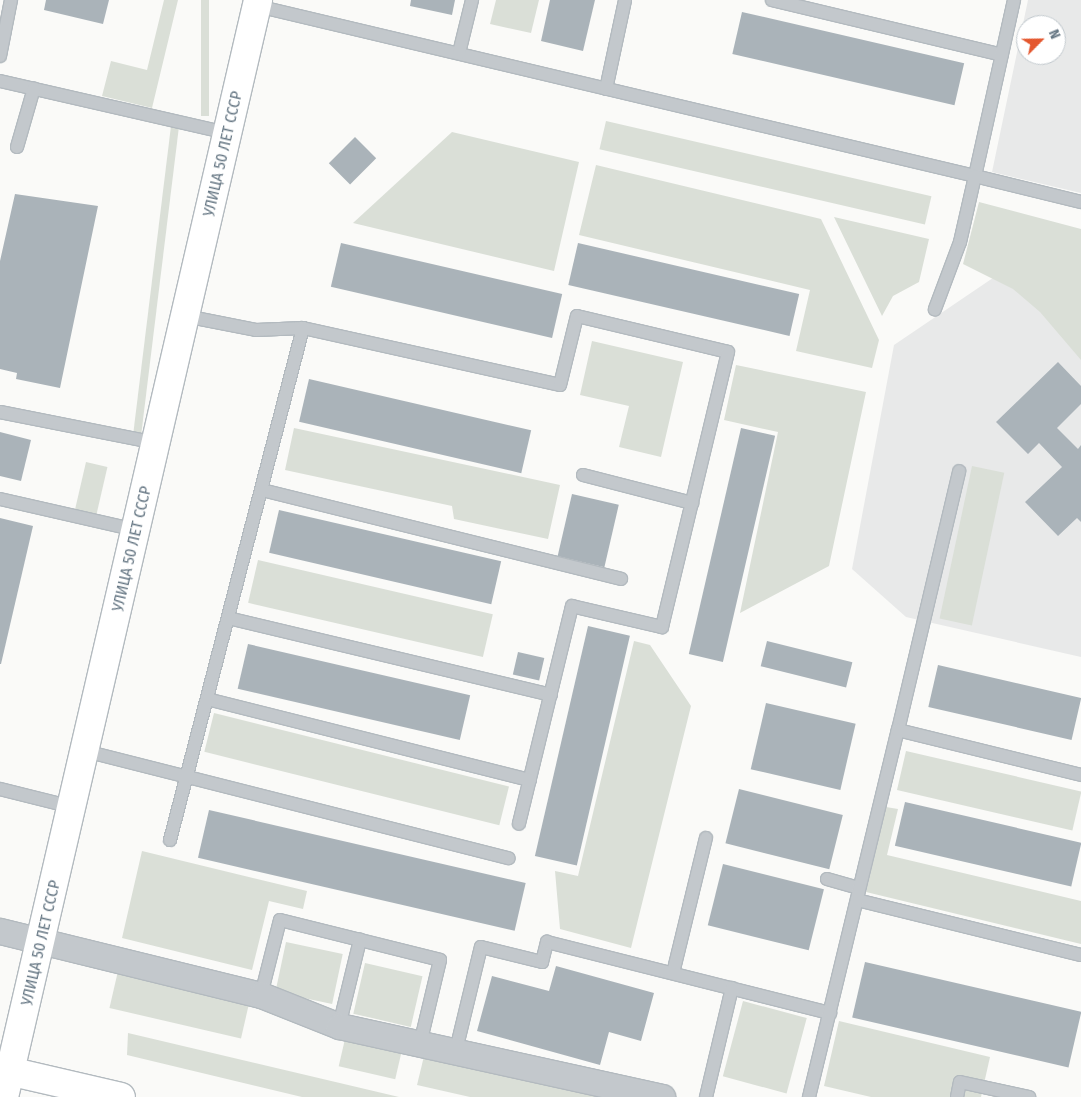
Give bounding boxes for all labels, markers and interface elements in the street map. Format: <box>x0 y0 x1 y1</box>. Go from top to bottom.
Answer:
north arrow <box>1016 15 1066 65</box>
text: N <box>1045 27 1064 42</box>
street label: УЛИЦА 50 ЛЕТ СССР <box>199 89 247 219</box>
street label: УЛИЦА 50 ЛЕТ СССР <box>108 484 156 614</box>
street label: УЛИЦА 50 ЛЕТ СССР <box>17 878 65 1008</box>

